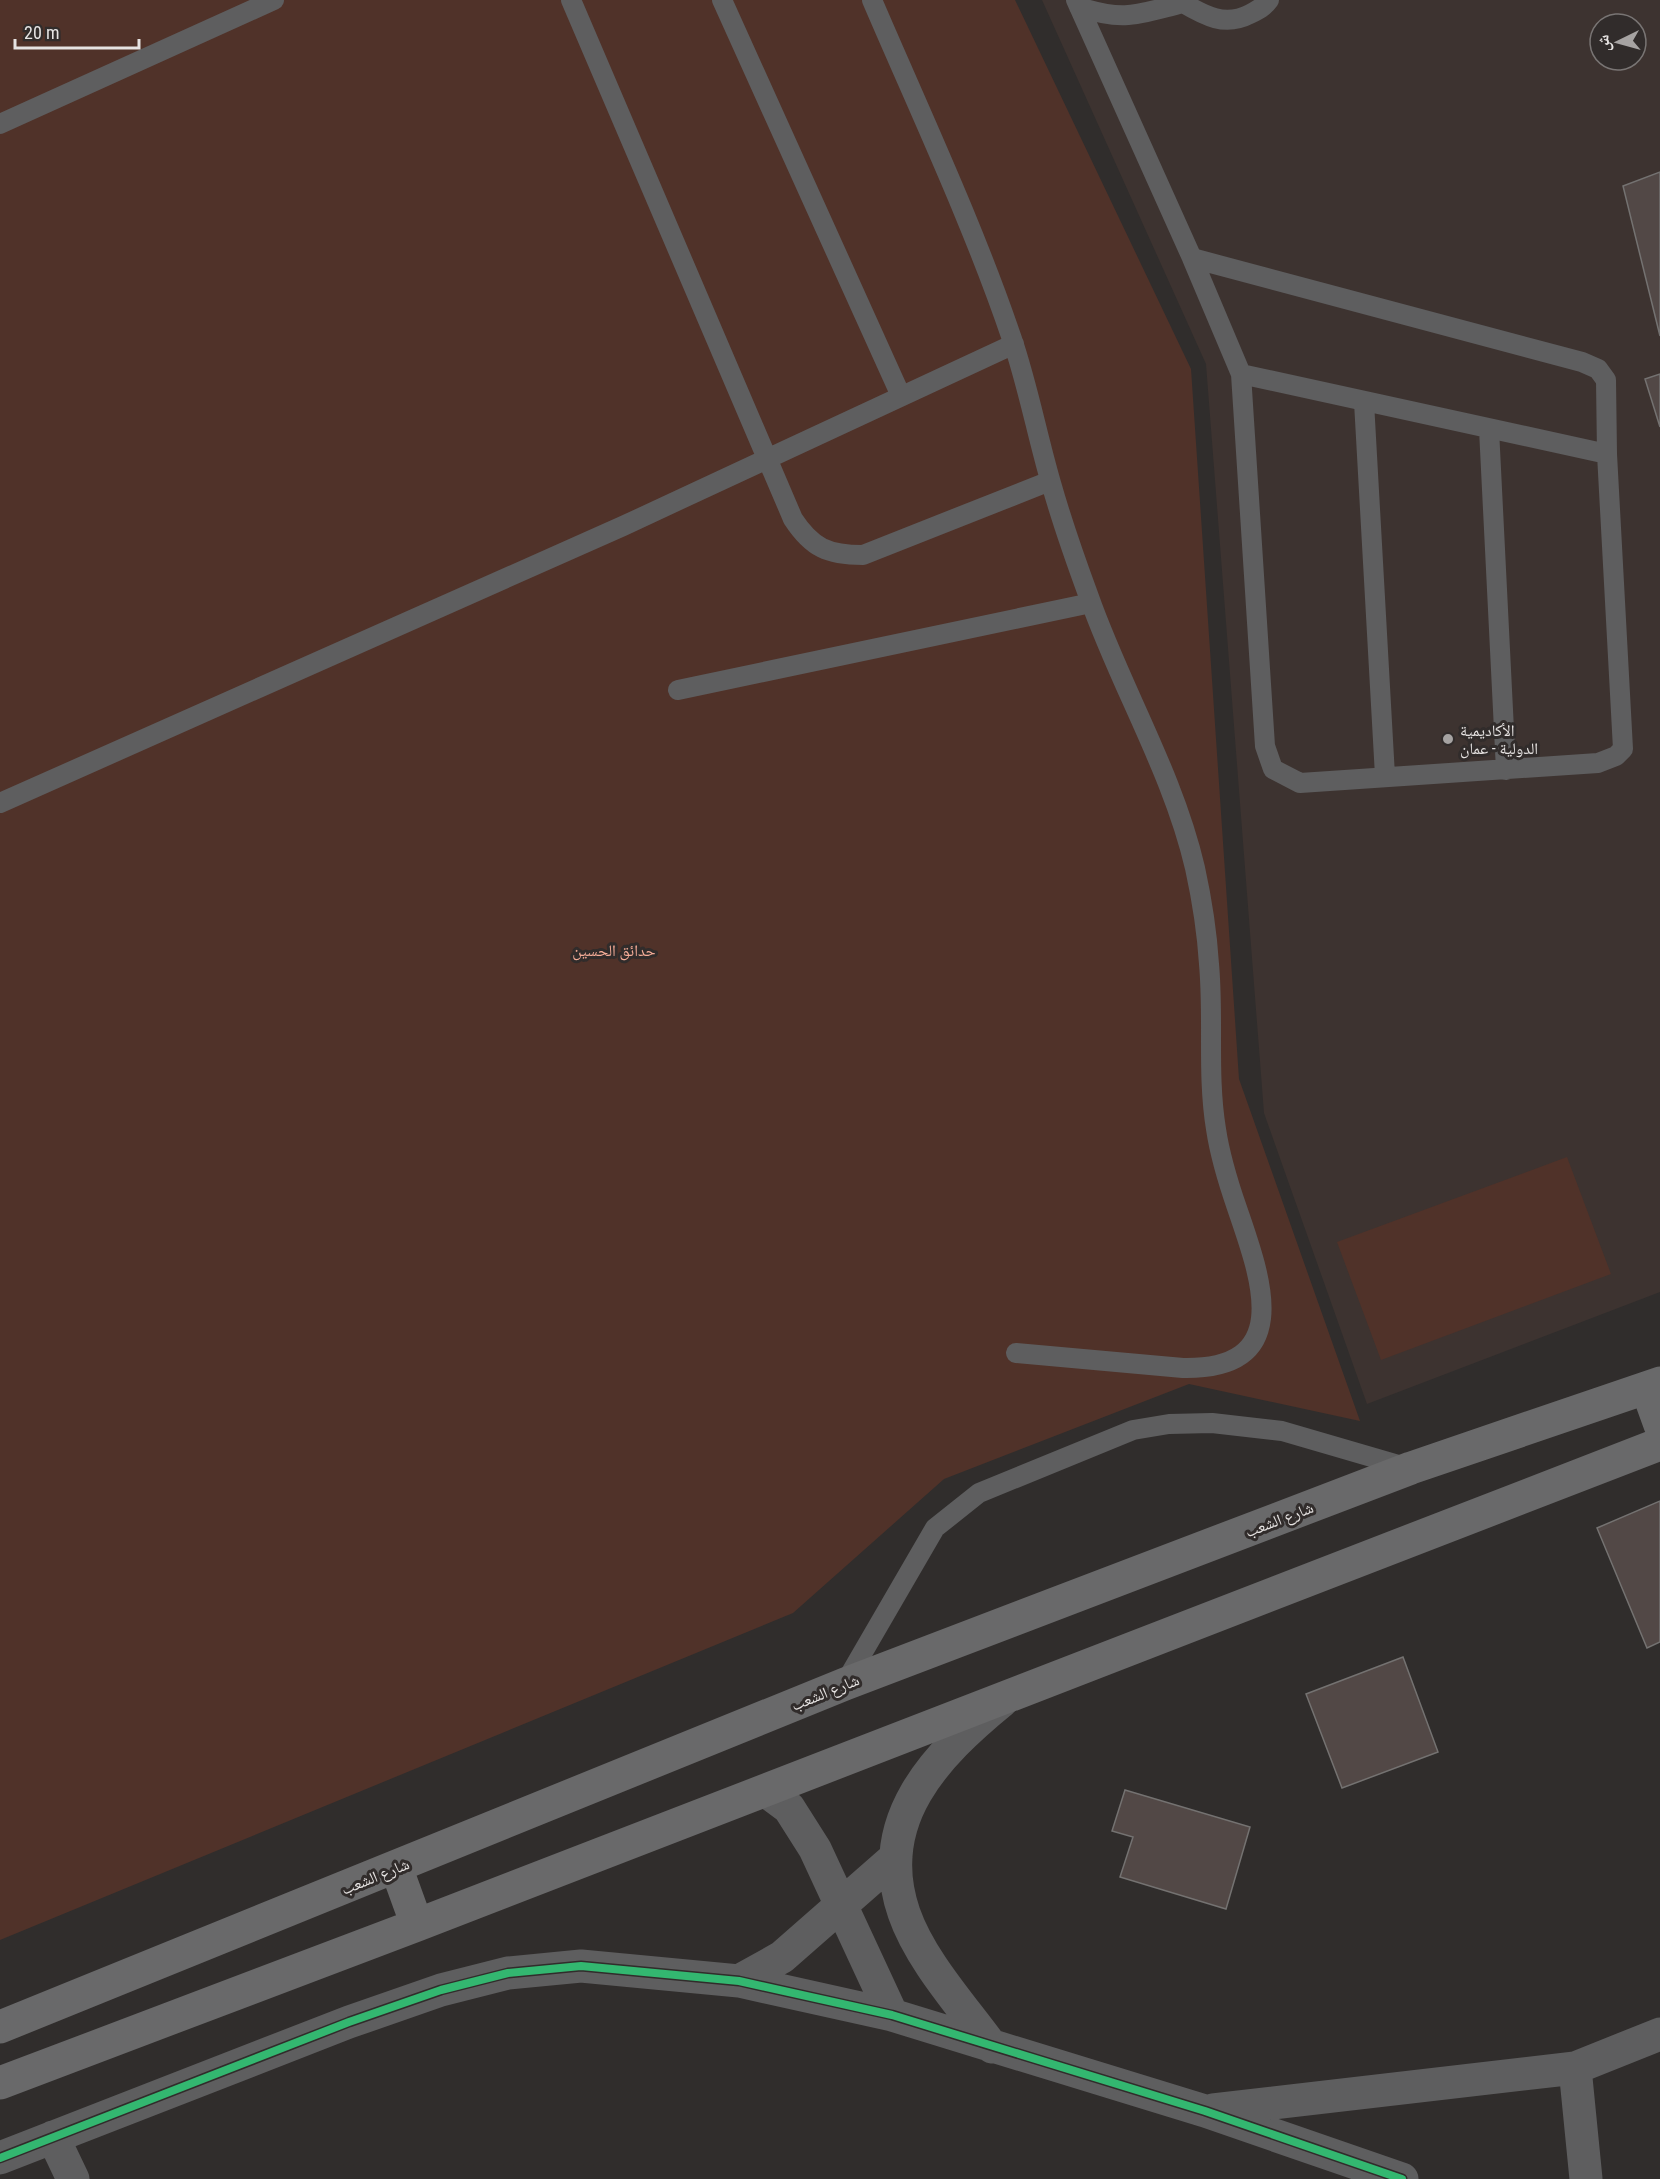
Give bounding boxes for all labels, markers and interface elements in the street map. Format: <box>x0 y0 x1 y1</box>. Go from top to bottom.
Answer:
scale bar <box>15 12 140 50</box>
north arrow <box>1588 12 1648 72</box>
text: 20 m <box>24 22 59 43</box>
text: ش <box>1593 34 1614 53</box>
place label: الأكاديمية الدولية - عمان <box>1460 721 1538 759</box>
marker: الأكاديمية الدولية - عمان <box>1441 732 1455 746</box>
park label: حدائق الحسين <box>572 941 656 961</box>
street label: شارع الشعب <box>1242 1498 1316 1542</box>
street label: شارع الشعب <box>788 1670 862 1716</box>
street label: شارع الشعب <box>338 1854 412 1900</box>

